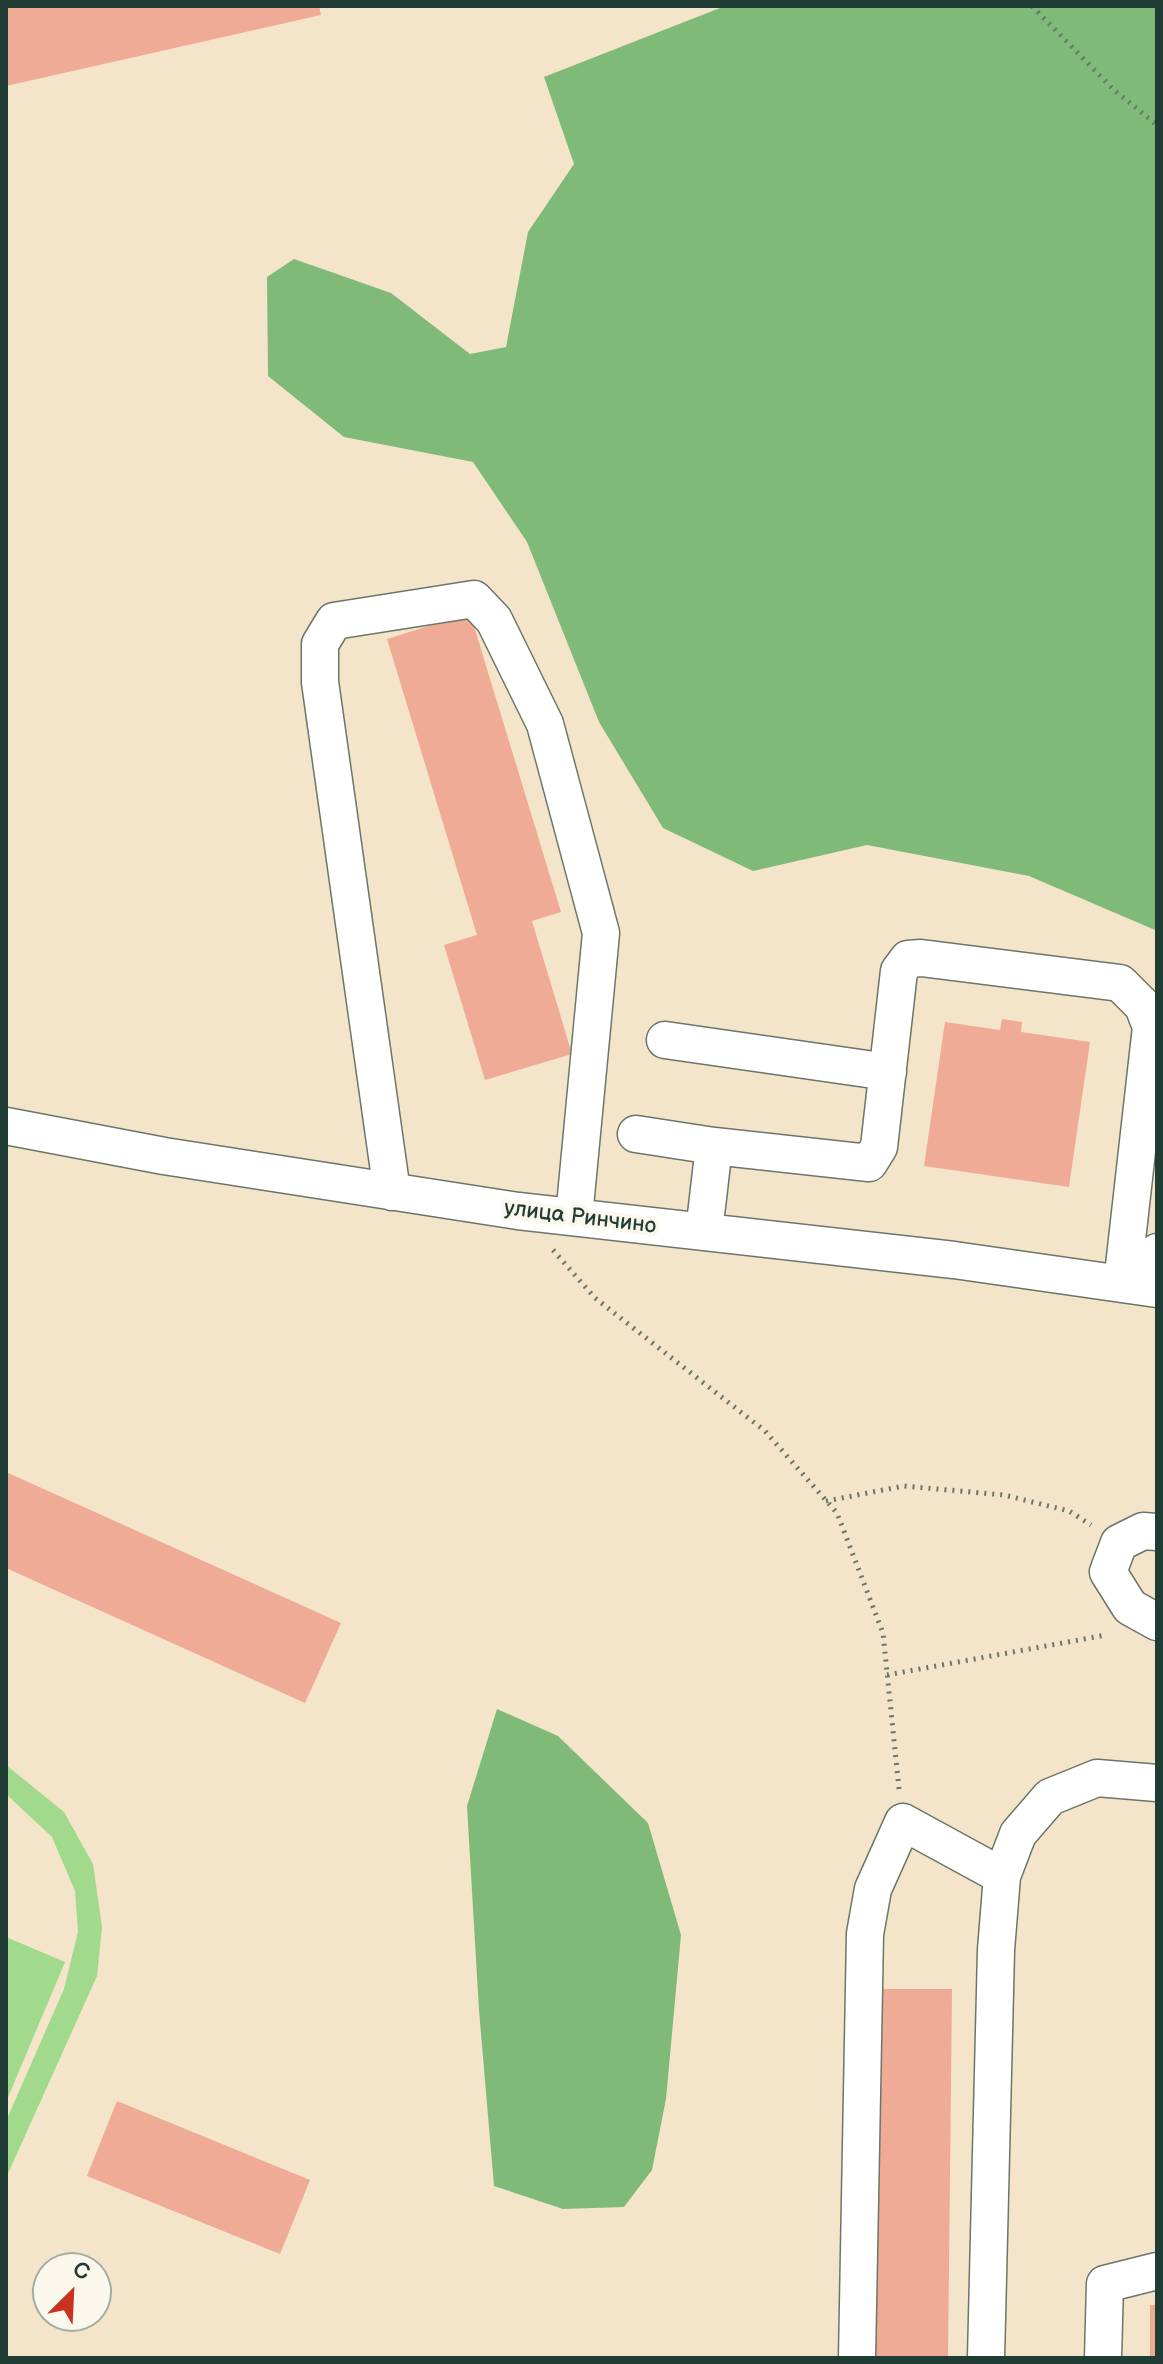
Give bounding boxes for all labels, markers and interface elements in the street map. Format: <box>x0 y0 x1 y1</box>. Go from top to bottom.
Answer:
street label: улица Ринчино <box>502 1196 658 1240</box>
north arrow <box>32 2252 112 2332</box>
text: С <box>69 2256 94 2287</box>

